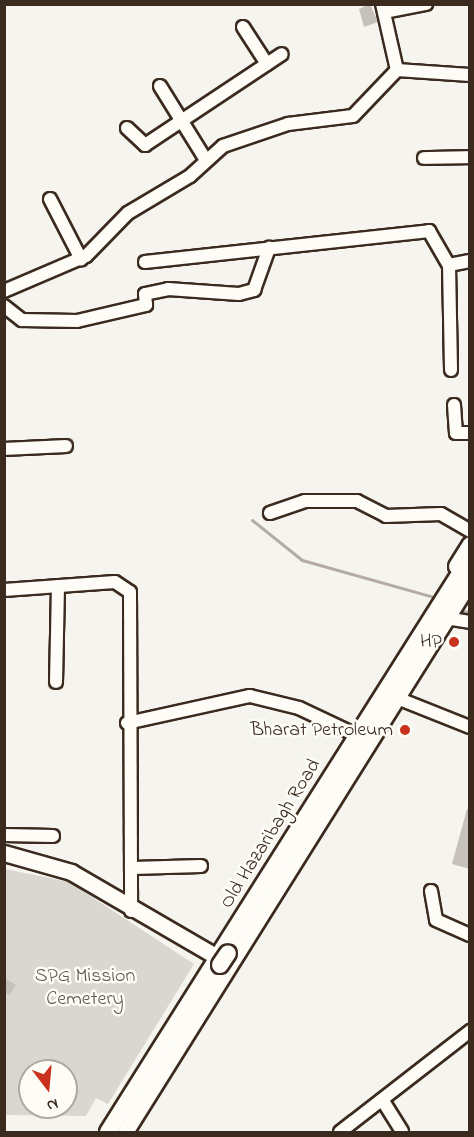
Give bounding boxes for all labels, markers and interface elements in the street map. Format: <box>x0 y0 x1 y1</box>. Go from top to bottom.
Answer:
place label: HP <box>420 630 442 654</box>
marker: HP <box>447 635 461 649</box>
place label: Bharat Petroleum <box>250 718 393 742</box>
marker: Bharat Petroleum <box>398 723 412 737</box>
street label: Old Hazaribagh Road <box>215 755 327 913</box>
park label: SPG Mission Cemetery <box>35 965 135 1012</box>
north arrow <box>18 1059 78 1119</box>
text: N <box>44 1091 61 1117</box>

